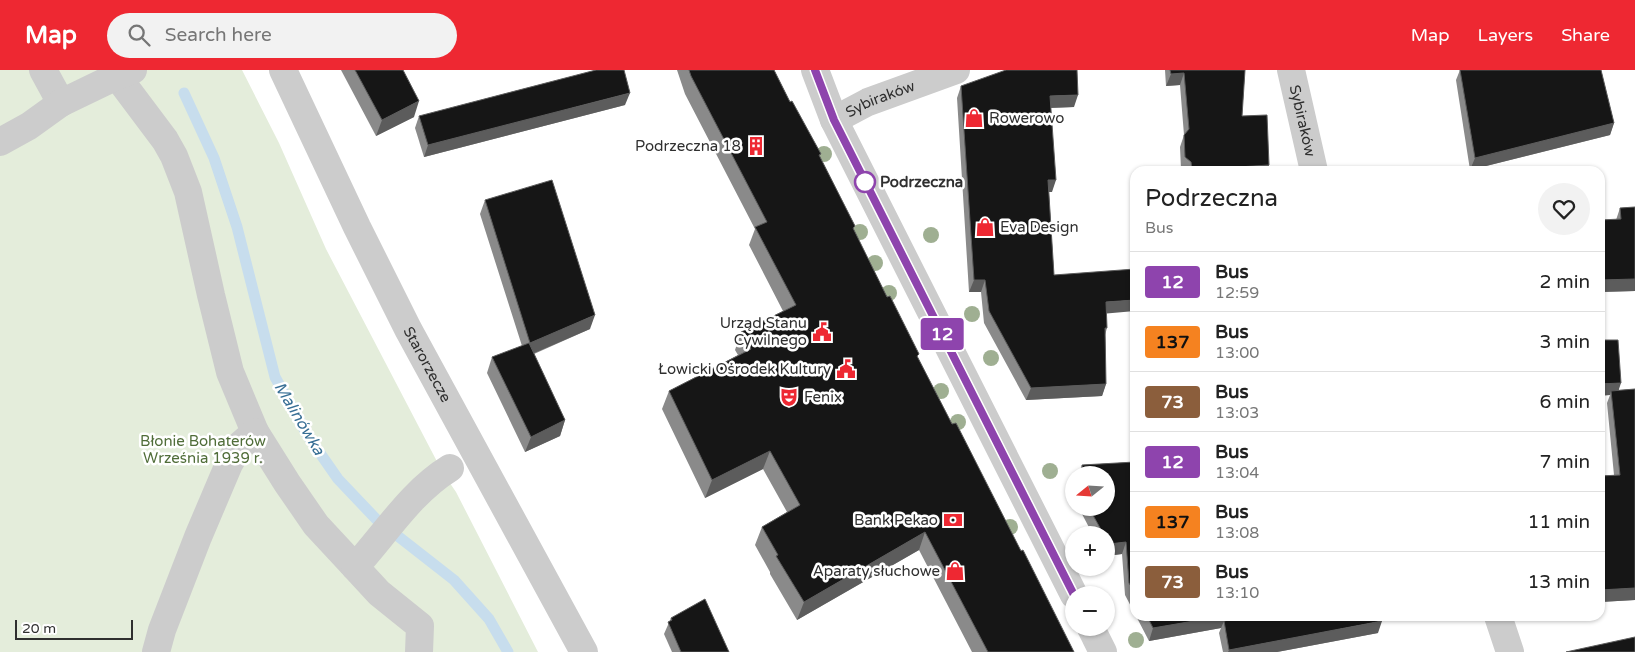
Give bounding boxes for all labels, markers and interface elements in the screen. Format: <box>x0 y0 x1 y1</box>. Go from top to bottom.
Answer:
search box <box>107 13 457 58</box>
text: Map <box>25 21 77 50</box>
icon: search <box>125 21 153 49</box>
text: Search here <box>165 24 272 46</box>
text: Map <box>1411 24 1450 46</box>
text: Layers <box>1478 24 1533 46</box>
text: Share <box>1561 24 1610 46</box>
street label: Sybiraków <box>843 77 917 121</box>
street label: Sybiraków <box>1286 83 1319 158</box>
shop icon: Rowerowo <box>963 107 985 129</box>
place label: Rowerowo <box>989 109 1064 127</box>
building icon: Podrzeczna 18 <box>745 135 767 157</box>
place label: Podrzeczna 18 <box>635 137 741 155</box>
marker: Podrzeczna <box>854 171 876 193</box>
place label: Podrzeczna <box>880 173 963 191</box>
button: heart <box>1538 183 1590 235</box>
text: Podrzeczna <box>1145 184 1278 213</box>
shop icon: Eva Design <box>974 216 996 238</box>
place label: Eva Design <box>1000 218 1079 236</box>
text: Bus <box>1145 218 1173 238</box>
text: Bus <box>1215 261 1249 283</box>
text: 12 <box>1161 271 1184 293</box>
text: 2 min <box>1539 271 1590 293</box>
text: 12:59 <box>1215 283 1259 303</box>
place label: Urząd Stanu Cywilnego <box>720 314 807 349</box>
line badge: 12 <box>920 318 964 350</box>
public building icon: Urząd Stanu Cywilnego <box>811 321 833 343</box>
text: Bus <box>1215 321 1249 343</box>
text: 12 <box>931 323 953 345</box>
street label: Starorzecze <box>399 324 455 405</box>
text: 137 <box>1156 331 1189 353</box>
text: 3 min <box>1539 331 1590 353</box>
text: 13:00 <box>1215 343 1259 363</box>
public building icon: Łowicki Ośrodek Kultury <box>835 358 857 380</box>
place label: Łowicki Ośrodek Kultury <box>658 360 831 378</box>
water label: Malinówka <box>269 378 329 460</box>
text: Bus <box>1215 381 1249 403</box>
theatre icon: Fenix <box>778 386 800 408</box>
place label: Fenix <box>804 388 842 406</box>
text: 73 <box>1161 391 1184 413</box>
text: 6 min <box>1539 391 1590 413</box>
text: 13:03 <box>1215 403 1259 423</box>
park label: Błonie Bohaterów Września 1939 r. <box>140 432 266 467</box>
text: Bus <box>1215 441 1249 463</box>
text: 12 <box>1161 451 1184 473</box>
text: 7 min <box>1539 451 1590 473</box>
text: 13:04 <box>1215 463 1259 483</box>
north arrow <box>1065 466 1115 516</box>
map controls <box>1065 466 1115 636</box>
text: Bus <box>1215 501 1249 523</box>
bank icon: Bank Pekao <box>942 509 964 531</box>
place label: Bank Pekao <box>854 511 938 529</box>
text: 137 <box>1156 511 1189 533</box>
text: 11 min <box>1527 511 1590 533</box>
text: 13:08 <box>1215 523 1259 543</box>
button: + <box>1065 526 1115 576</box>
shop icon: Aparaty słuchowe <box>944 560 966 582</box>
text: Bus <box>1215 561 1249 583</box>
place label: Aparaty słuchowe <box>813 562 940 580</box>
text: 73 <box>1161 571 1184 593</box>
text: 13 min <box>1527 571 1590 593</box>
text: 13:10 <box>1215 583 1259 603</box>
button: − <box>1065 586 1115 636</box>
scale bar <box>15 617 132 640</box>
text: 20 m <box>22 620 56 637</box>

